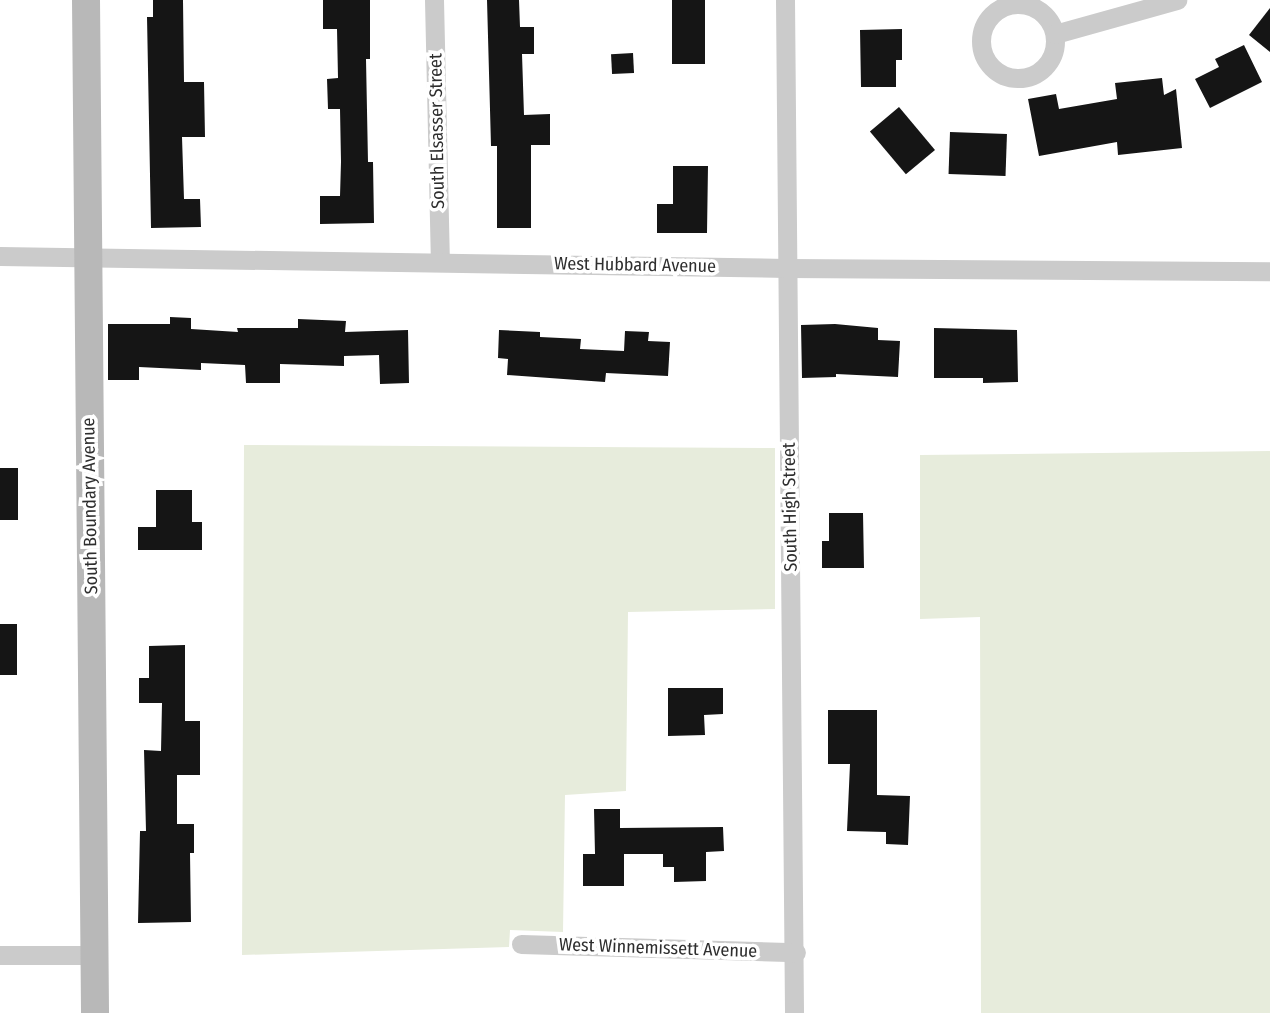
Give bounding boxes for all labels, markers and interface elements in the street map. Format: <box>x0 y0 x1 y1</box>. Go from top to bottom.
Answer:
street label: South Elsasser Street <box>425 53 449 209</box>
street label: West Hubbard Avenue <box>554 253 716 277</box>
street label: South Boundary Avenue <box>78 417 102 595</box>
street label: South High Street <box>778 442 802 572</box>
street label: West Winnemissett Avenue <box>558 934 758 962</box>

